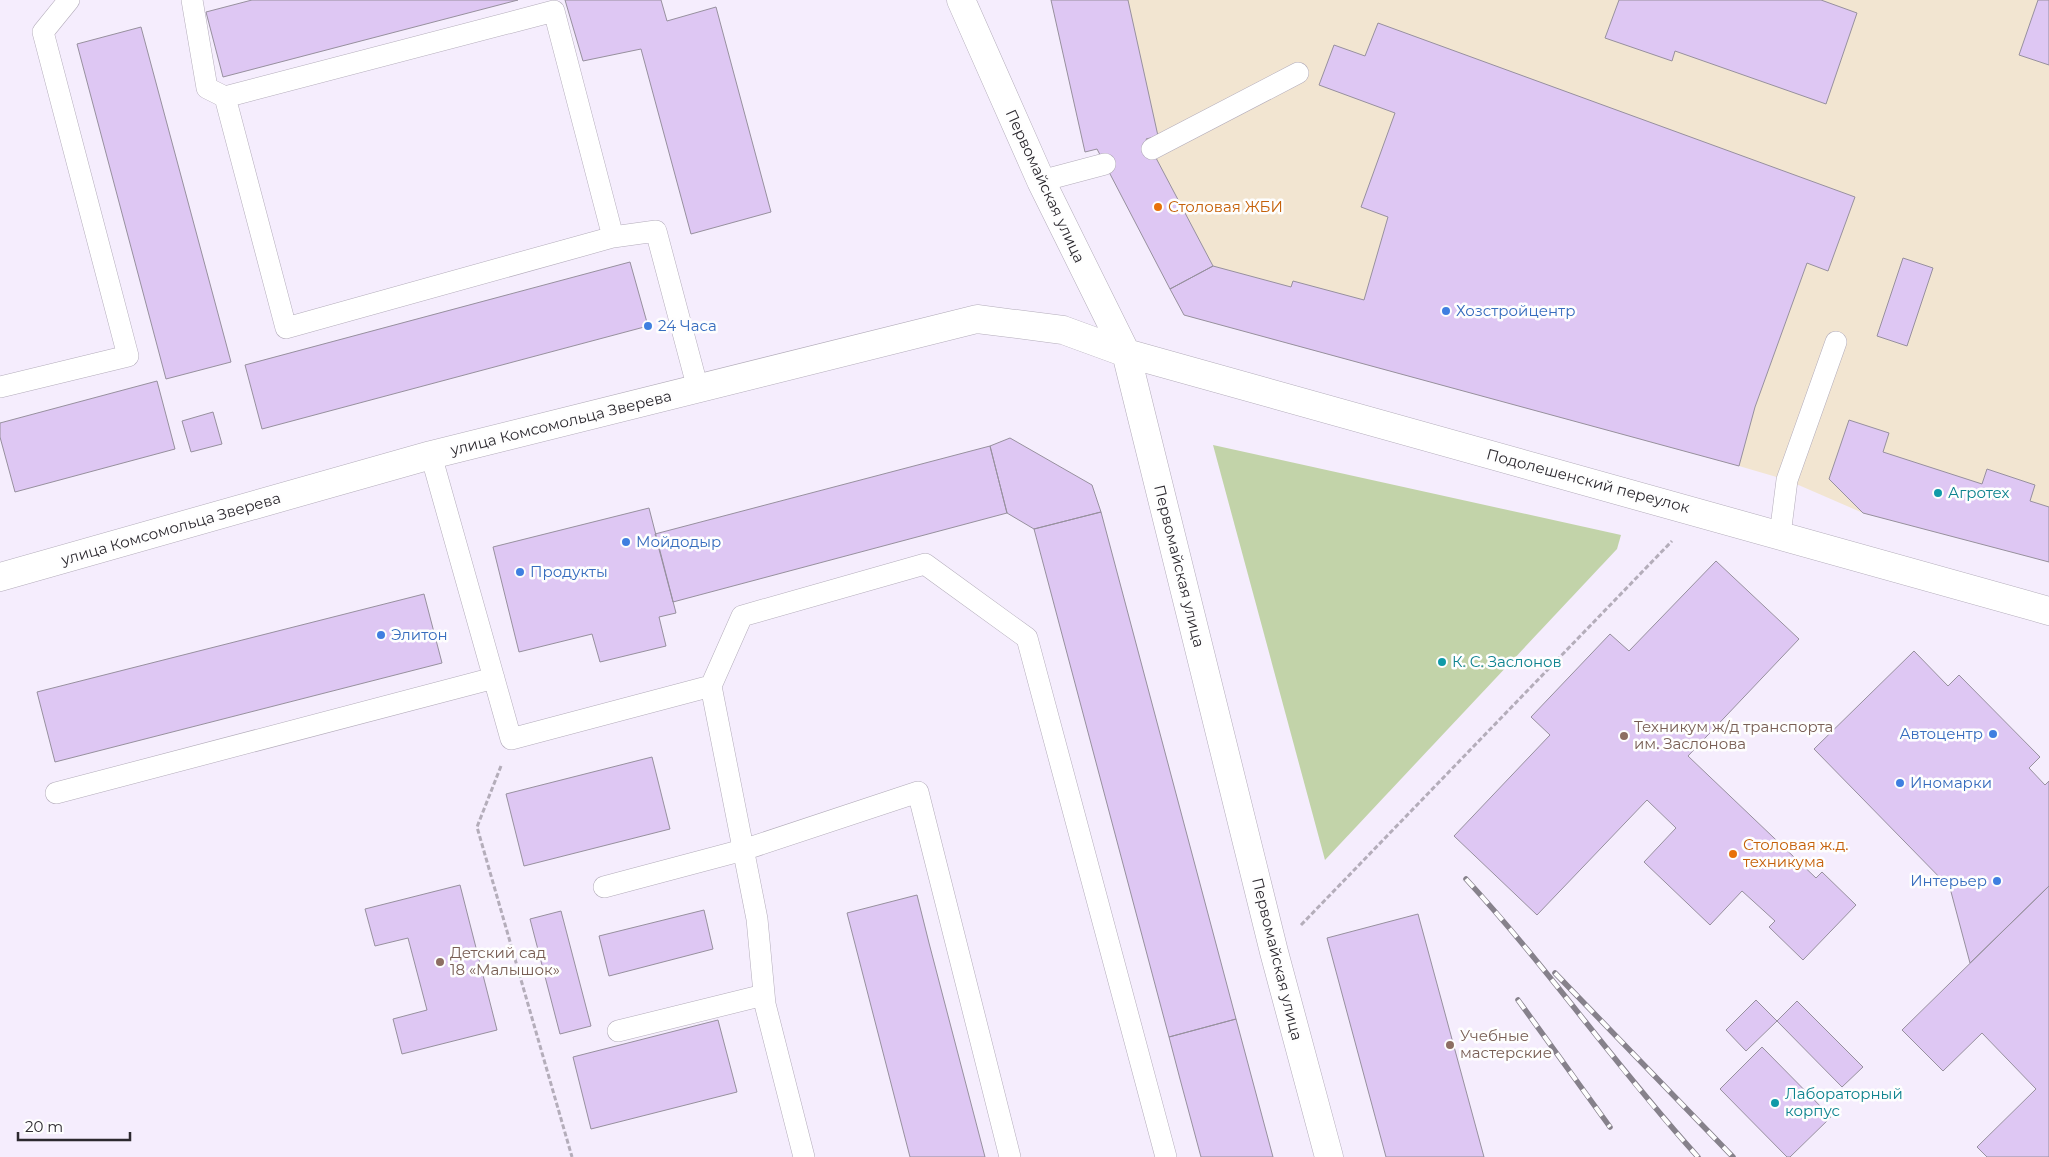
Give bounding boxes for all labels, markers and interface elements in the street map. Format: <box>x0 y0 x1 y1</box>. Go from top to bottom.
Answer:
street label: Первомайская улица <box>1002 106 1089 266</box>
place label: Столовая ЖБИ <box>1168 197 1283 216</box>
marker: Столовая ЖБИ <box>1152 201 1164 213</box>
place label: Хозстройцентр <box>1456 301 1575 320</box>
marker: Хозстройцентр <box>1440 305 1452 317</box>
place label: 24 Часа <box>658 316 717 335</box>
marker: 24 Часа <box>642 320 654 332</box>
street label: улица Комсомольца Зверева <box>447 386 674 459</box>
street label: Подолешенский переулок <box>1484 444 1692 517</box>
street label: Первомайская улица <box>1150 483 1209 649</box>
place label: Агротех <box>1948 483 2010 502</box>
marker: Агротех <box>1932 487 1944 499</box>
street label: улица Комсомольца Зверева <box>58 488 283 569</box>
place label: Мойдодыр <box>636 532 721 551</box>
marker: Мойдодыр <box>620 536 632 548</box>
place label: Продукты <box>530 562 608 581</box>
marker: Продукты <box>514 566 526 578</box>
place label: Элитон <box>391 625 448 644</box>
marker: Элитон <box>375 629 387 641</box>
place label: К. С. Заслонов <box>1452 652 1562 671</box>
marker: К. С. Заслонов <box>1436 656 1448 668</box>
place label: Техникум ж/д транспорта им. Заслонова <box>1634 717 1833 753</box>
place label: Автоцентр <box>1899 724 1983 743</box>
marker: Автоцентр <box>1987 728 1999 740</box>
marker: Техникум ж/д транспорта им. Заслонова <box>1618 730 1630 742</box>
place label: Иномарки <box>1910 773 1992 792</box>
marker: Иномарки <box>1894 777 1906 789</box>
place label: Столовая ж.д. техникума <box>1743 835 1848 871</box>
marker: Столовая ж.д. техникума <box>1727 848 1739 860</box>
place label: Интерьер <box>1910 871 1987 890</box>
marker: Интерьер <box>1991 875 2003 887</box>
street label: Первомайская улица <box>1248 876 1307 1042</box>
place label: Детский сад 18 «Малышок» <box>450 943 560 979</box>
marker: Детский сад 18 «Малышок» <box>434 956 446 968</box>
place label: Учебные мастерские <box>1460 1026 1552 1062</box>
marker: Учебные мастерские <box>1444 1039 1456 1051</box>
place label: Лабораторный корпус <box>1785 1084 1903 1120</box>
marker: Лабораторный корпус <box>1769 1097 1781 1109</box>
scale bar <box>18 1110 130 1142</box>
text: 20 m <box>25 1117 63 1136</box>

